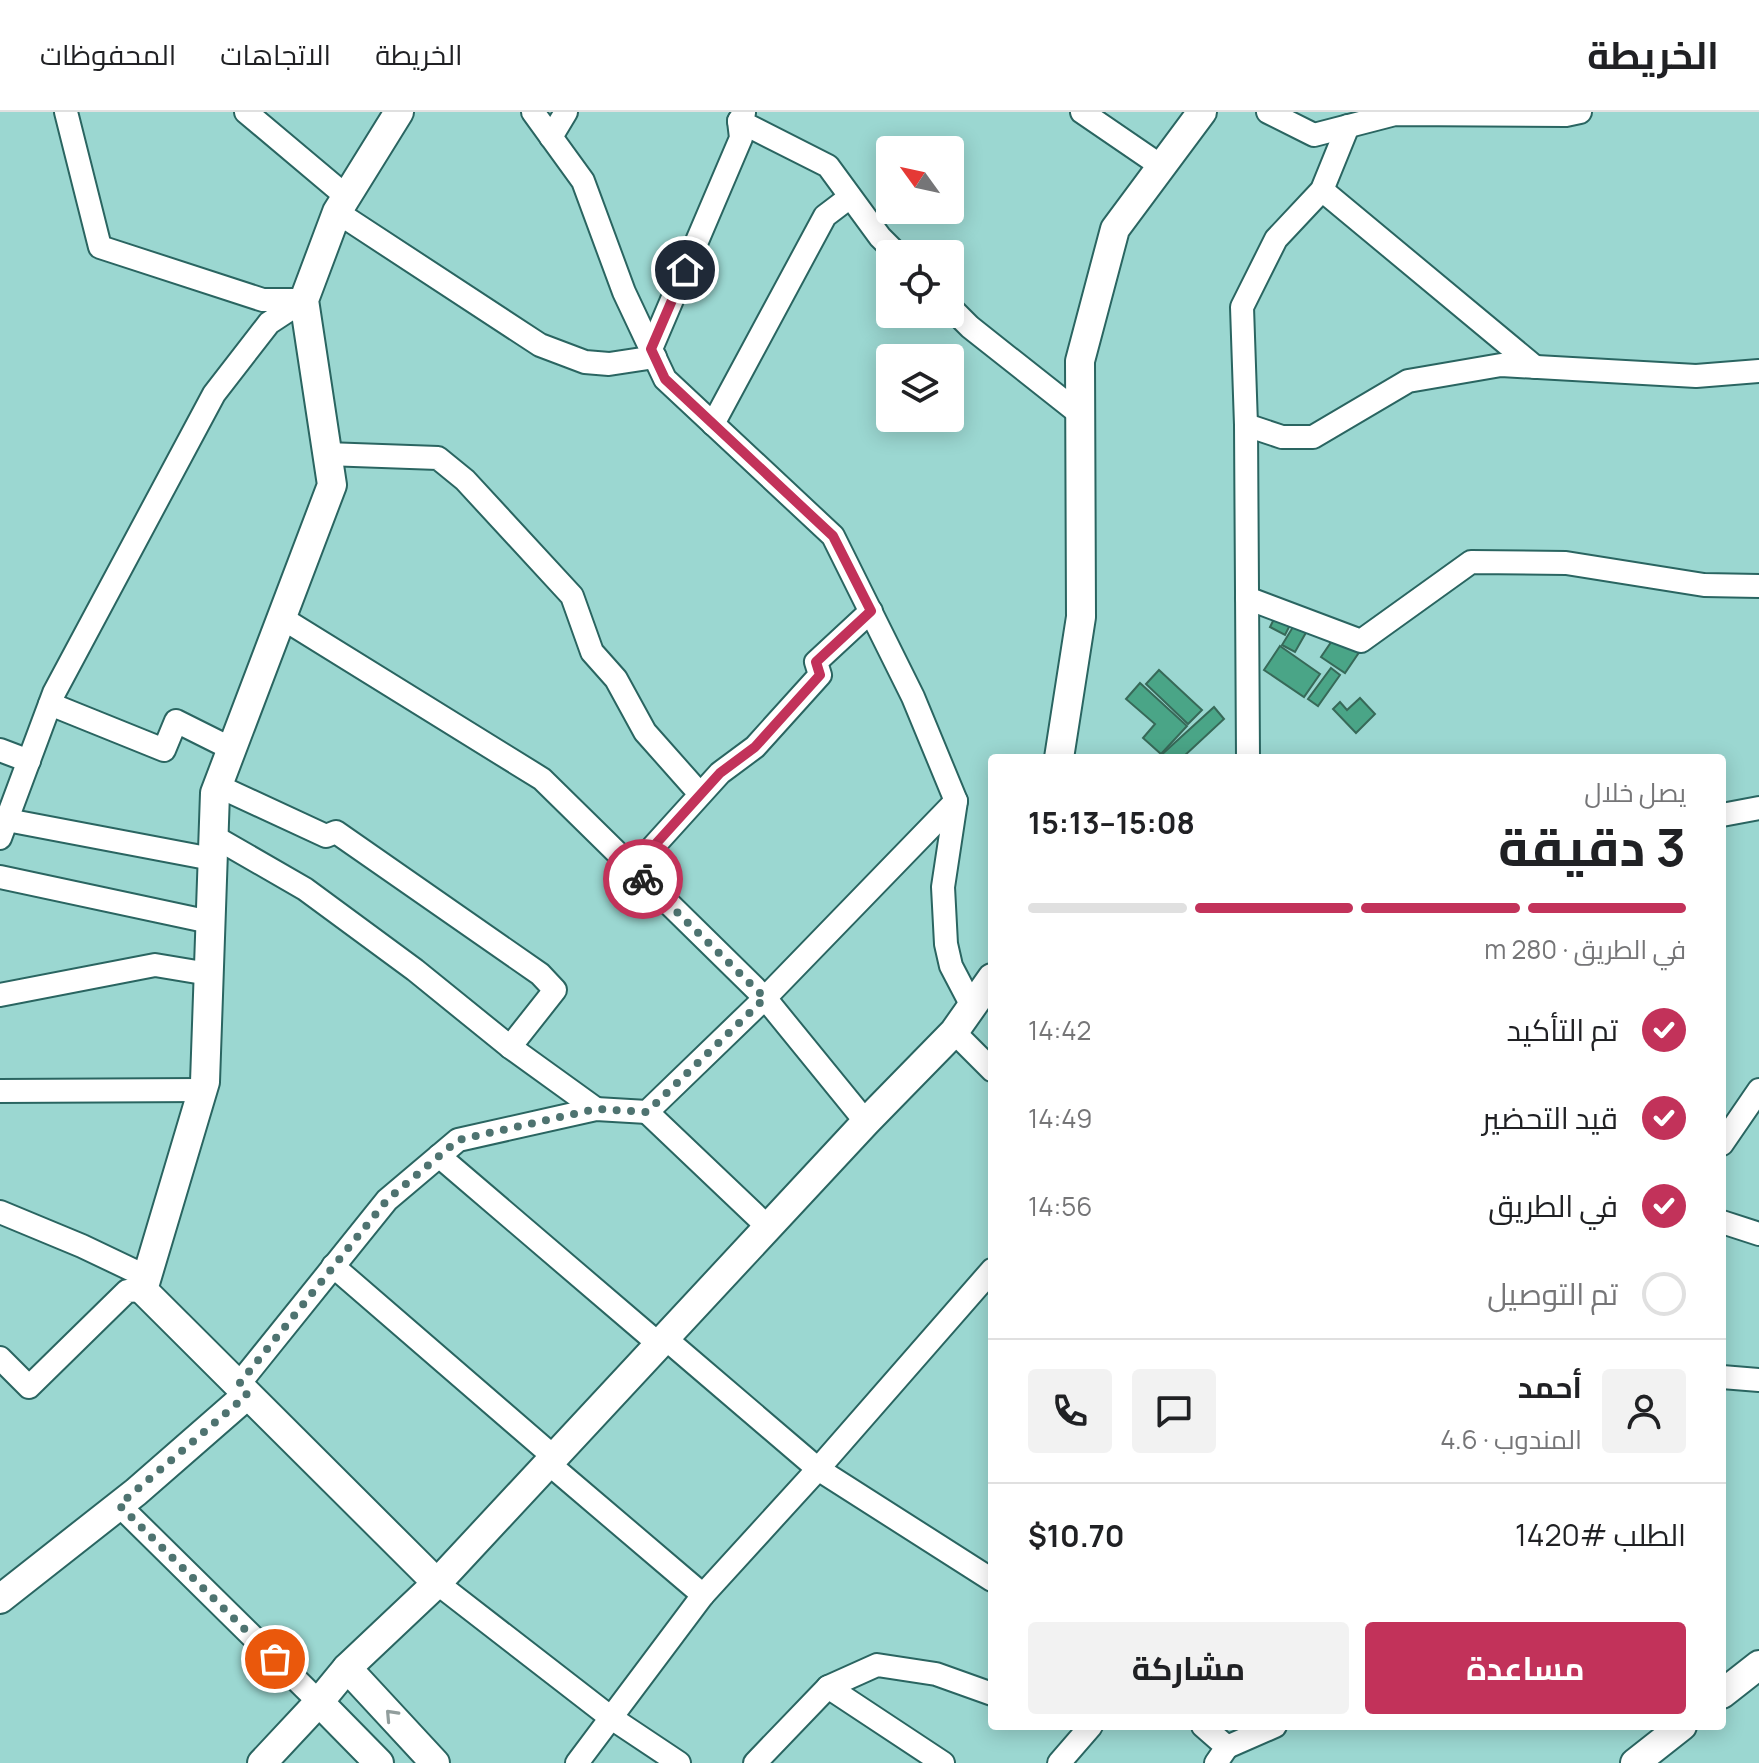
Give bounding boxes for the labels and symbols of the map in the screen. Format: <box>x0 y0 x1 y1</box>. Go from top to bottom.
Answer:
north arrow <box>876 136 964 224</box>
pin <box>651 236 719 304</box>
courier <box>603 839 683 919</box>
pin <box>241 1625 309 1693</box>
one-way arrow <box>387 1710 401 1725</box>

